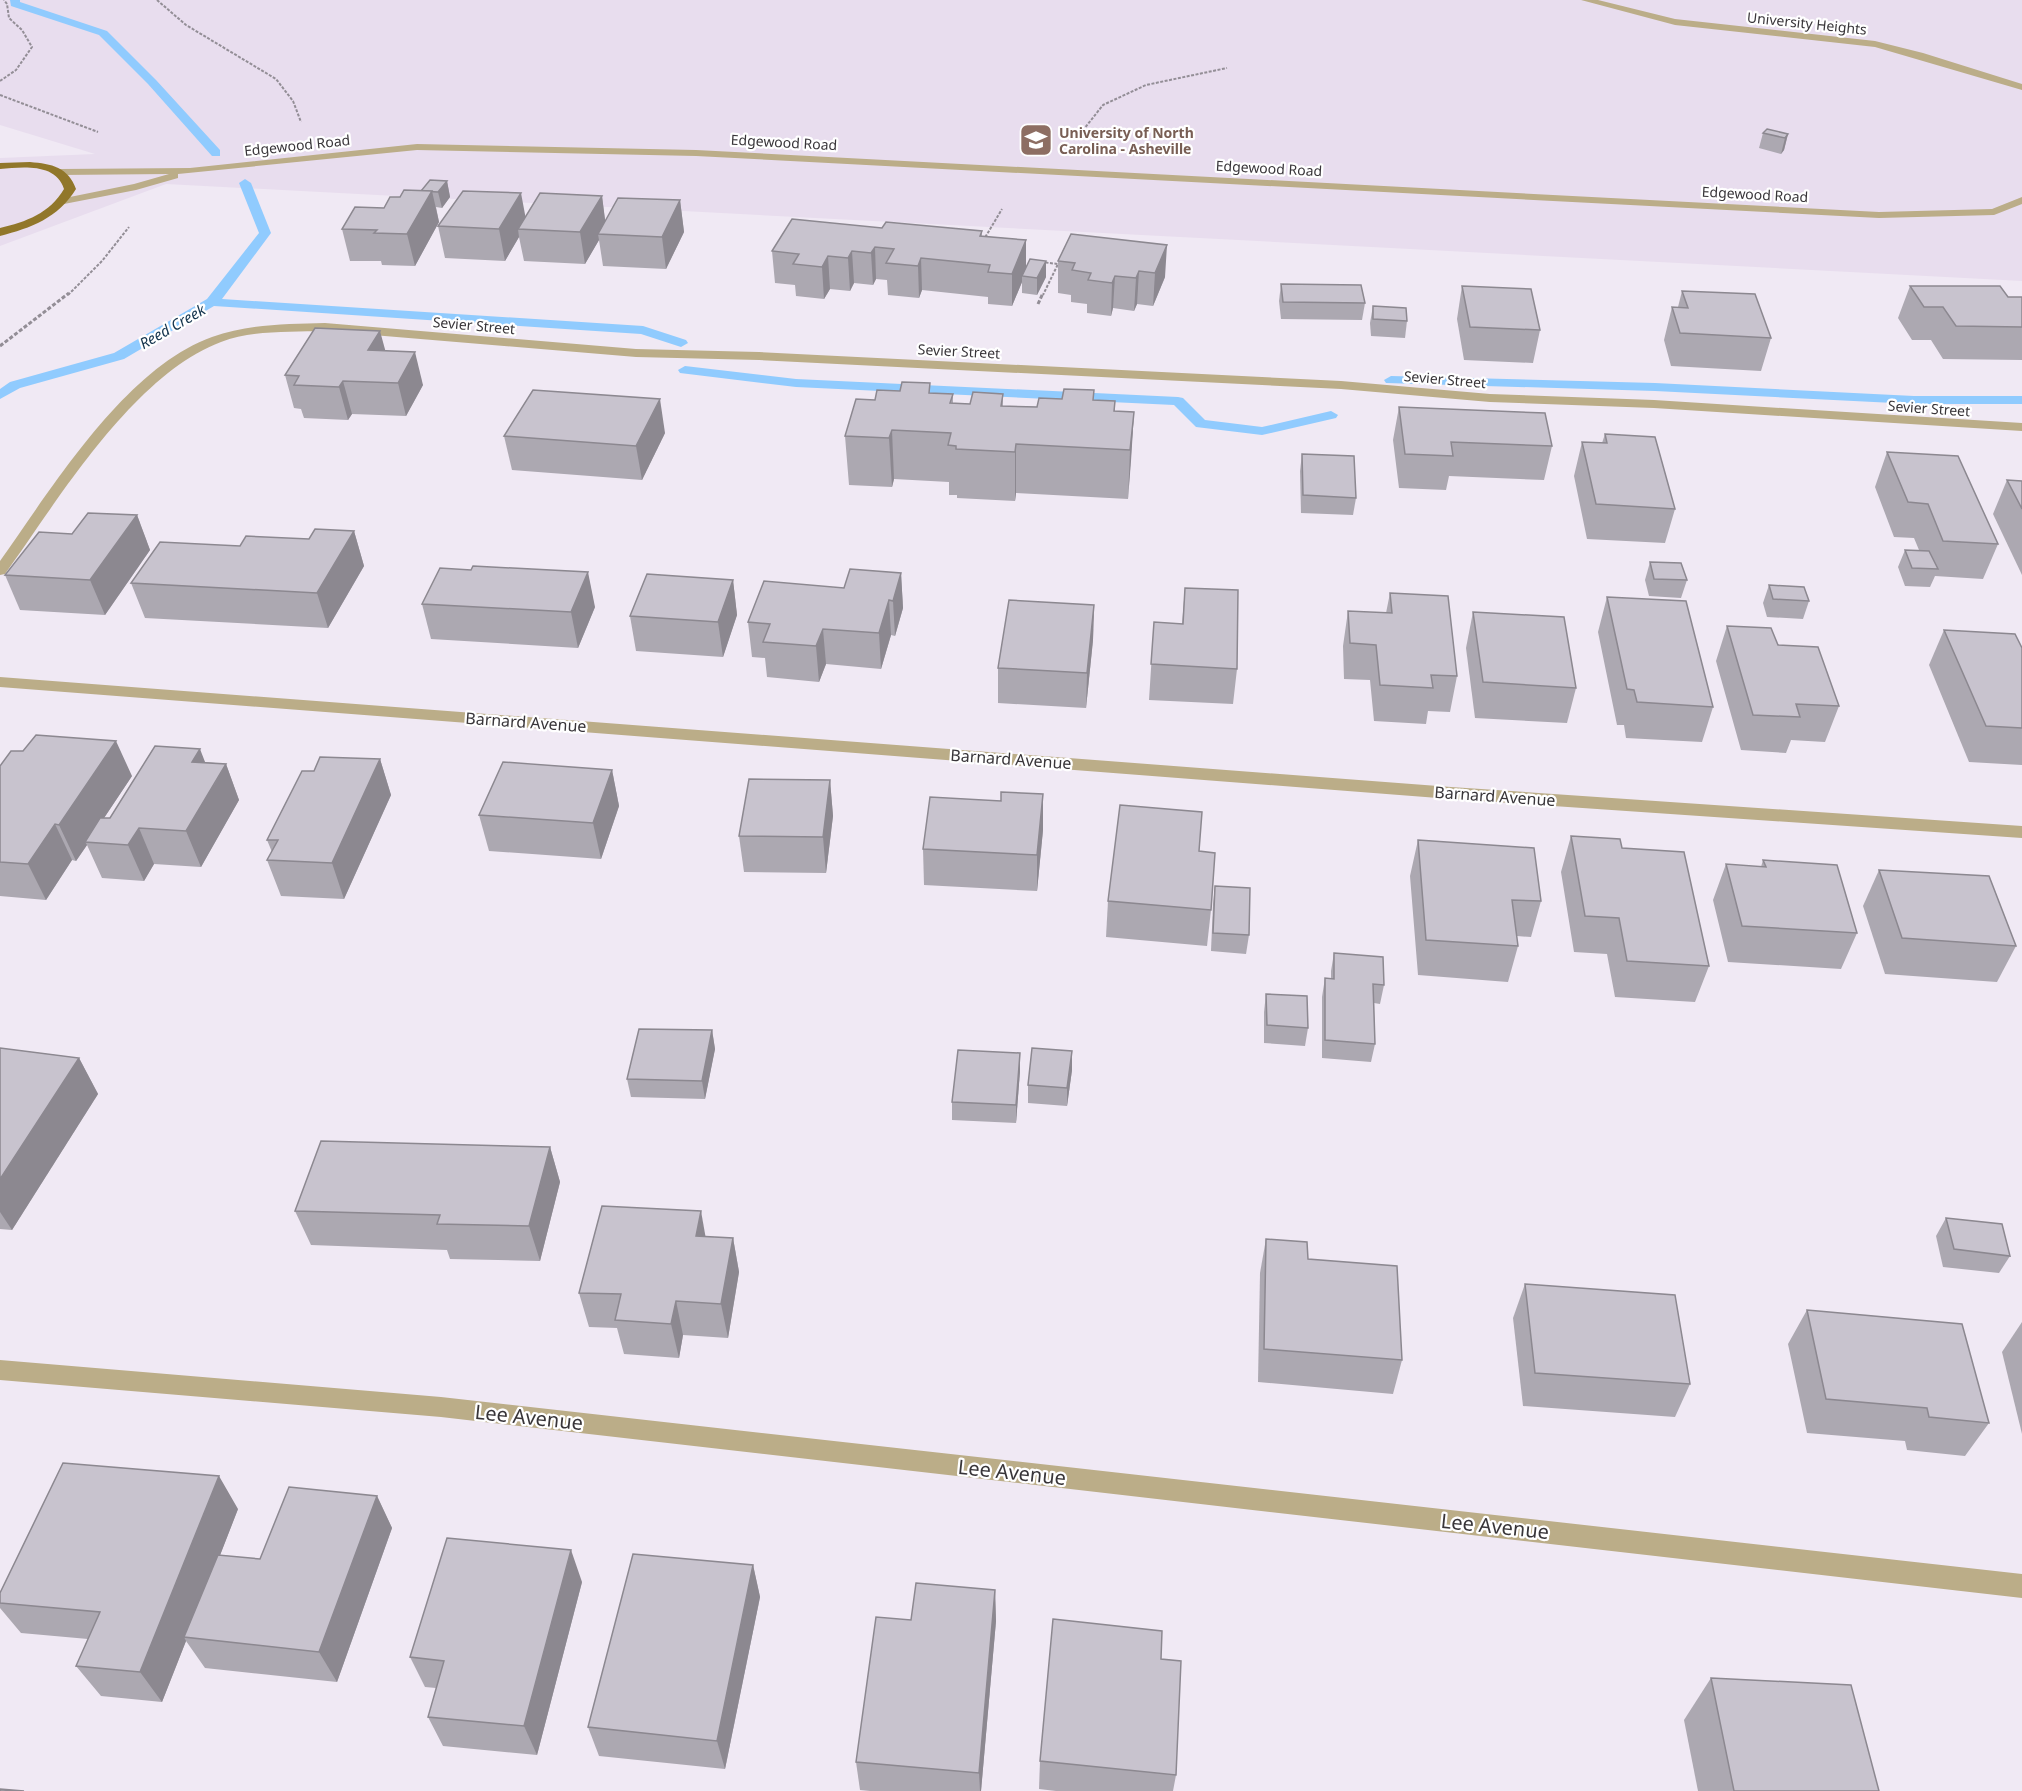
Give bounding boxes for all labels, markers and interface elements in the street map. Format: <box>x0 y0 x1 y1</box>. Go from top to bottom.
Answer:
street label: University Heights <box>1746 7 1868 39</box>
school or university icon: University of North Carolina - Asheville <box>1018 122 1054 158</box>
place label: University of North Carolina - Asheville <box>1059 123 1194 158</box>
street label: Edgewood Road <box>243 130 351 160</box>
street label: Edgewood Road <box>730 130 838 154</box>
street label: Edgewood Road <box>1215 156 1323 180</box>
street label: Edgewood Road <box>1701 182 1809 206</box>
water label: Reed Creek <box>135 299 209 353</box>
street label: Sevier Street <box>432 312 516 338</box>
street label: Sevier Street <box>917 339 1001 363</box>
street label: Sevier Street <box>1403 366 1487 392</box>
street label: Sevier Street <box>1887 396 1971 420</box>
street label: Barnard Avenue <box>465 707 587 737</box>
street label: Barnard Avenue <box>950 744 1072 774</box>
street label: Barnard Avenue <box>1434 781 1556 811</box>
street label: Lee Avenue <box>474 1398 584 1436</box>
street label: Lee Avenue <box>957 1453 1067 1491</box>
street label: Lee Avenue <box>1440 1507 1550 1545</box>

